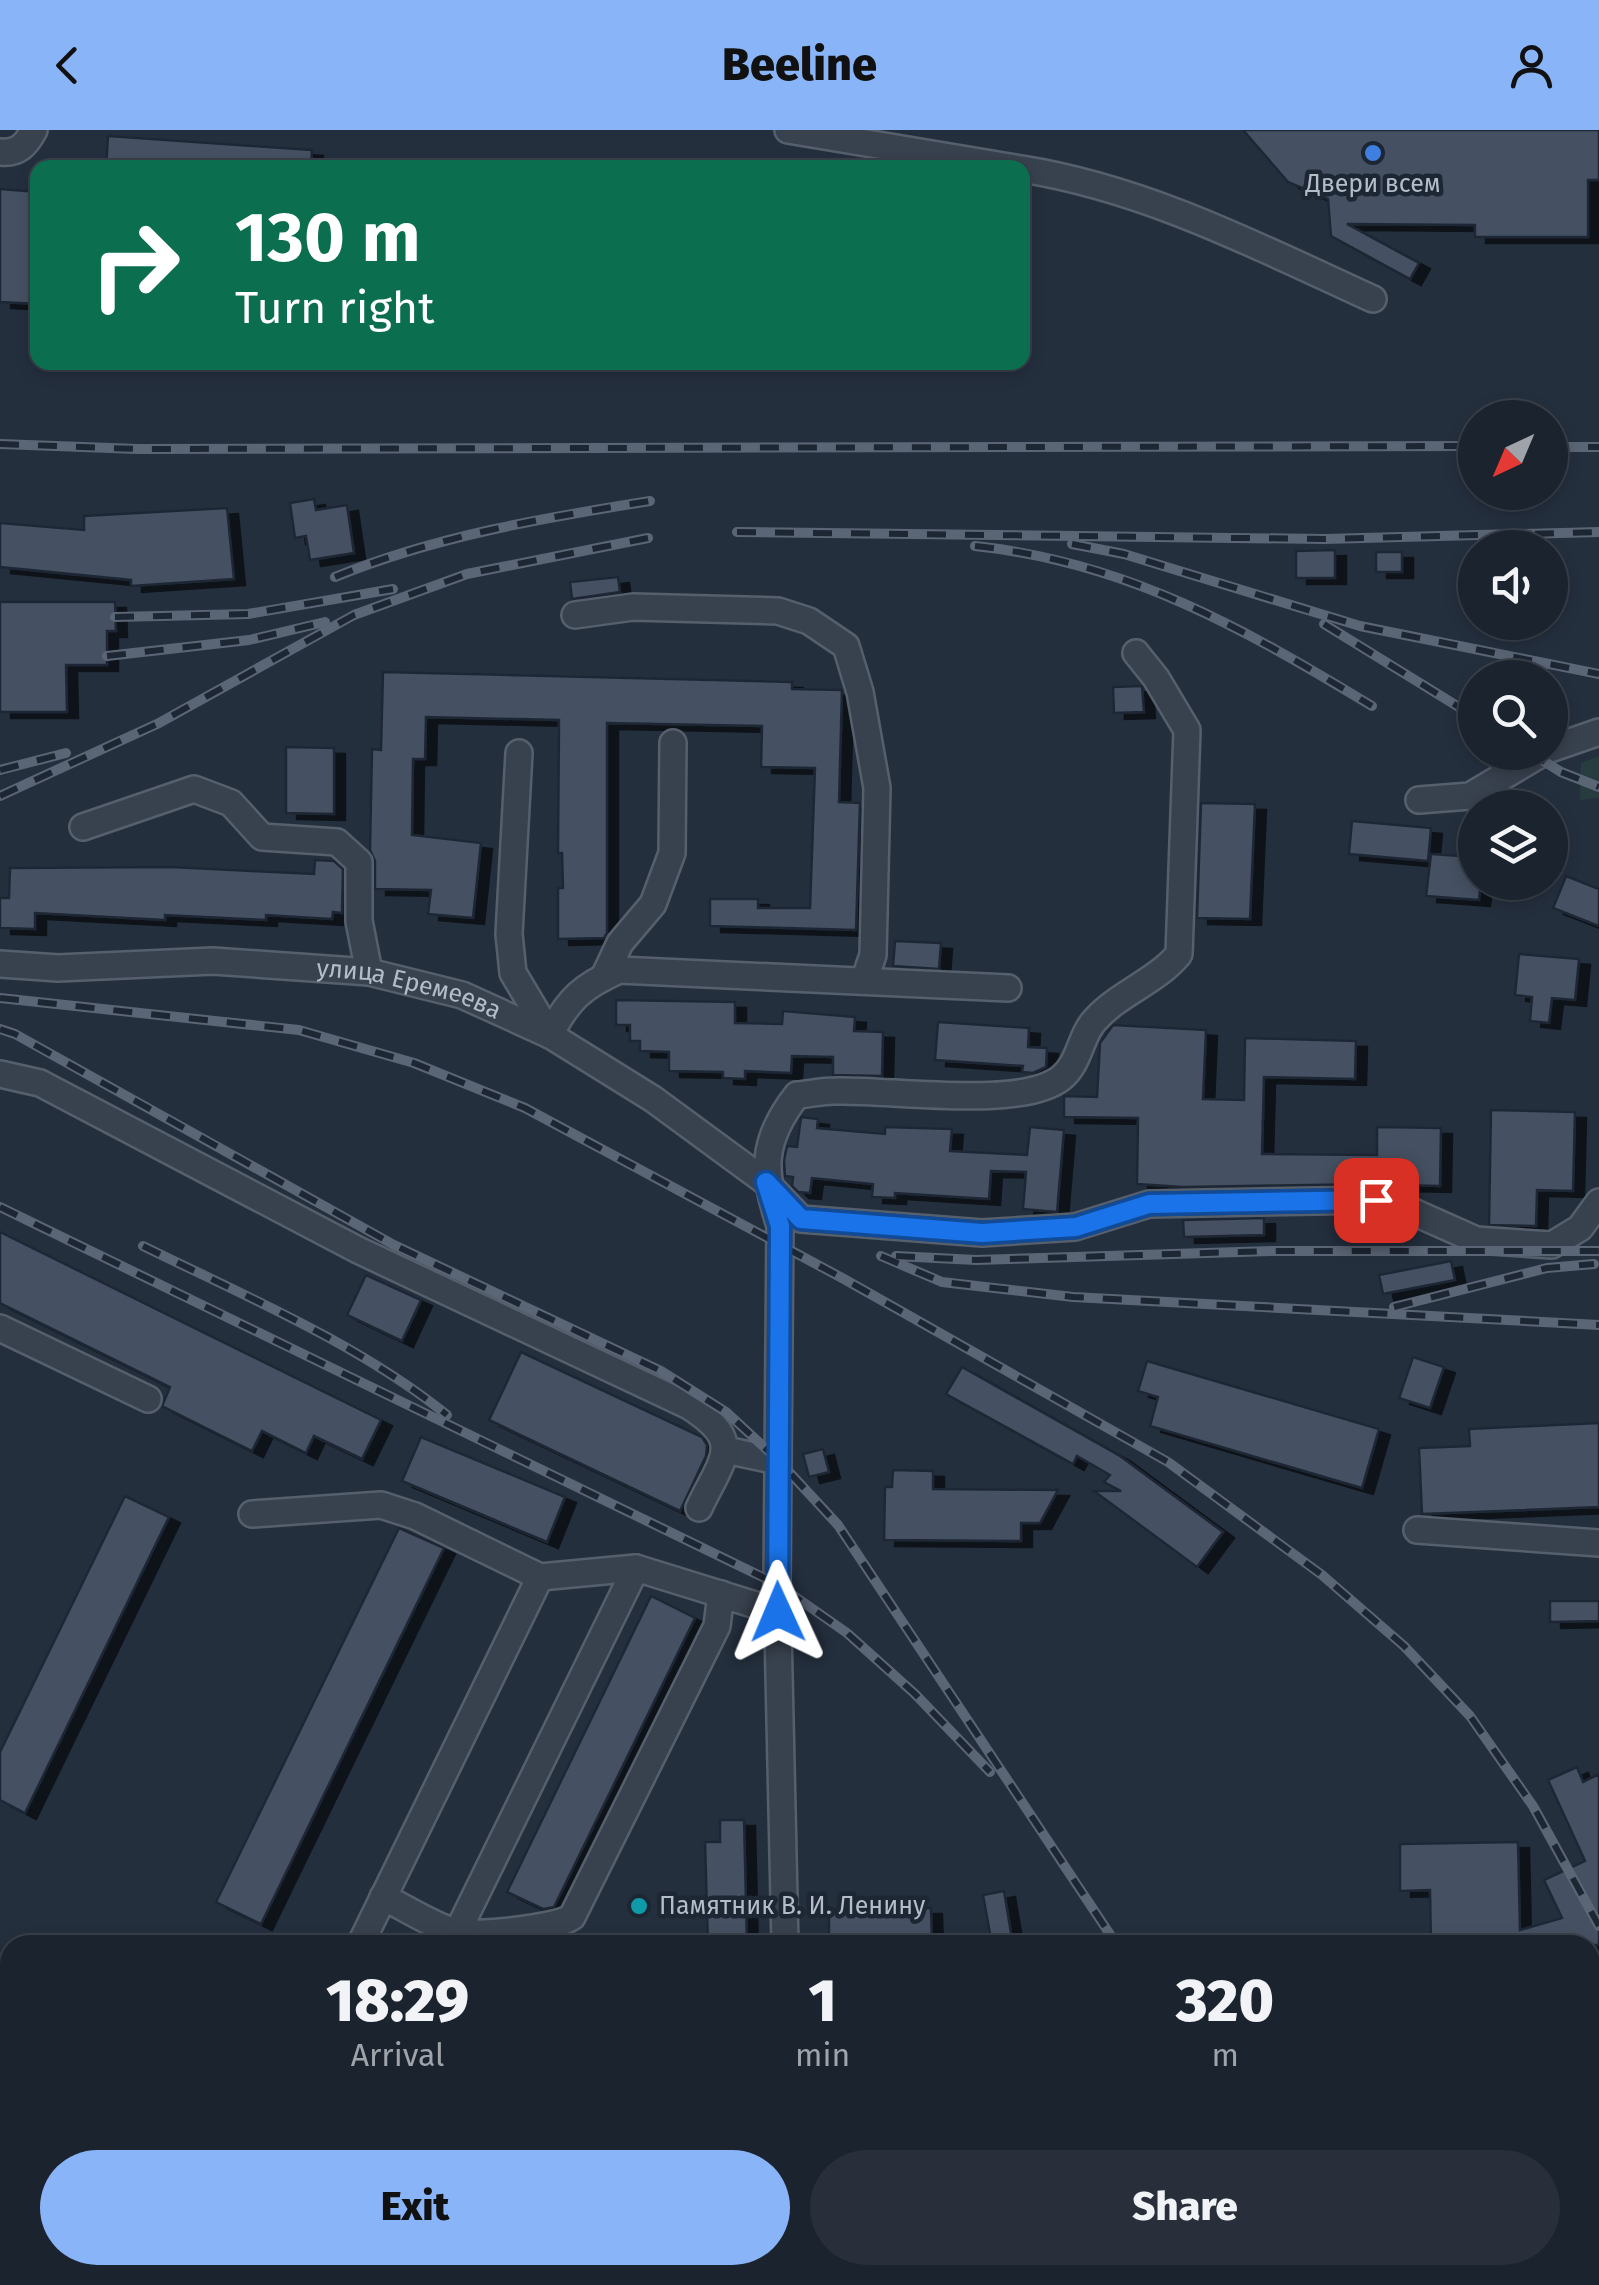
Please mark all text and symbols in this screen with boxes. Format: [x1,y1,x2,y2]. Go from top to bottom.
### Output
icon: back [40,38,95,93]
text: Beeline [722,38,877,92]
icon: person [1504,38,1559,93]
marker: Двери всем [1362,142,1384,164]
place label: Двери всем [1304,169,1441,199]
text: 130 m [235,196,421,280]
icon: right [70,200,200,330]
text: Turn right [235,281,434,335]
north arrow [1458,400,1568,510]
map controls [1458,400,1568,900]
button: sound [1458,530,1568,640]
button: search [1458,660,1568,770]
button: layers [1458,790,1568,900]
street label: улица Еремеева [316,953,506,1026]
pin [1334,1158,1419,1243]
icon: arrive [1349,1173,1404,1228]
position arrow [726,1560,830,1664]
place label: Памятник В. И. Ленину [659,1891,926,1921]
marker: Памятник В. И. Ленину [628,1895,650,1917]
text: 18:29 [326,1965,469,2037]
text: 1 [808,1965,837,2037]
text: 320 [1176,1965,1274,2037]
text: Arrival [351,2036,444,2074]
text: min [795,2036,850,2074]
text: m [1211,2036,1239,2074]
button: Exit [40,2150,790,2265]
button: Share [810,2150,1560,2265]

